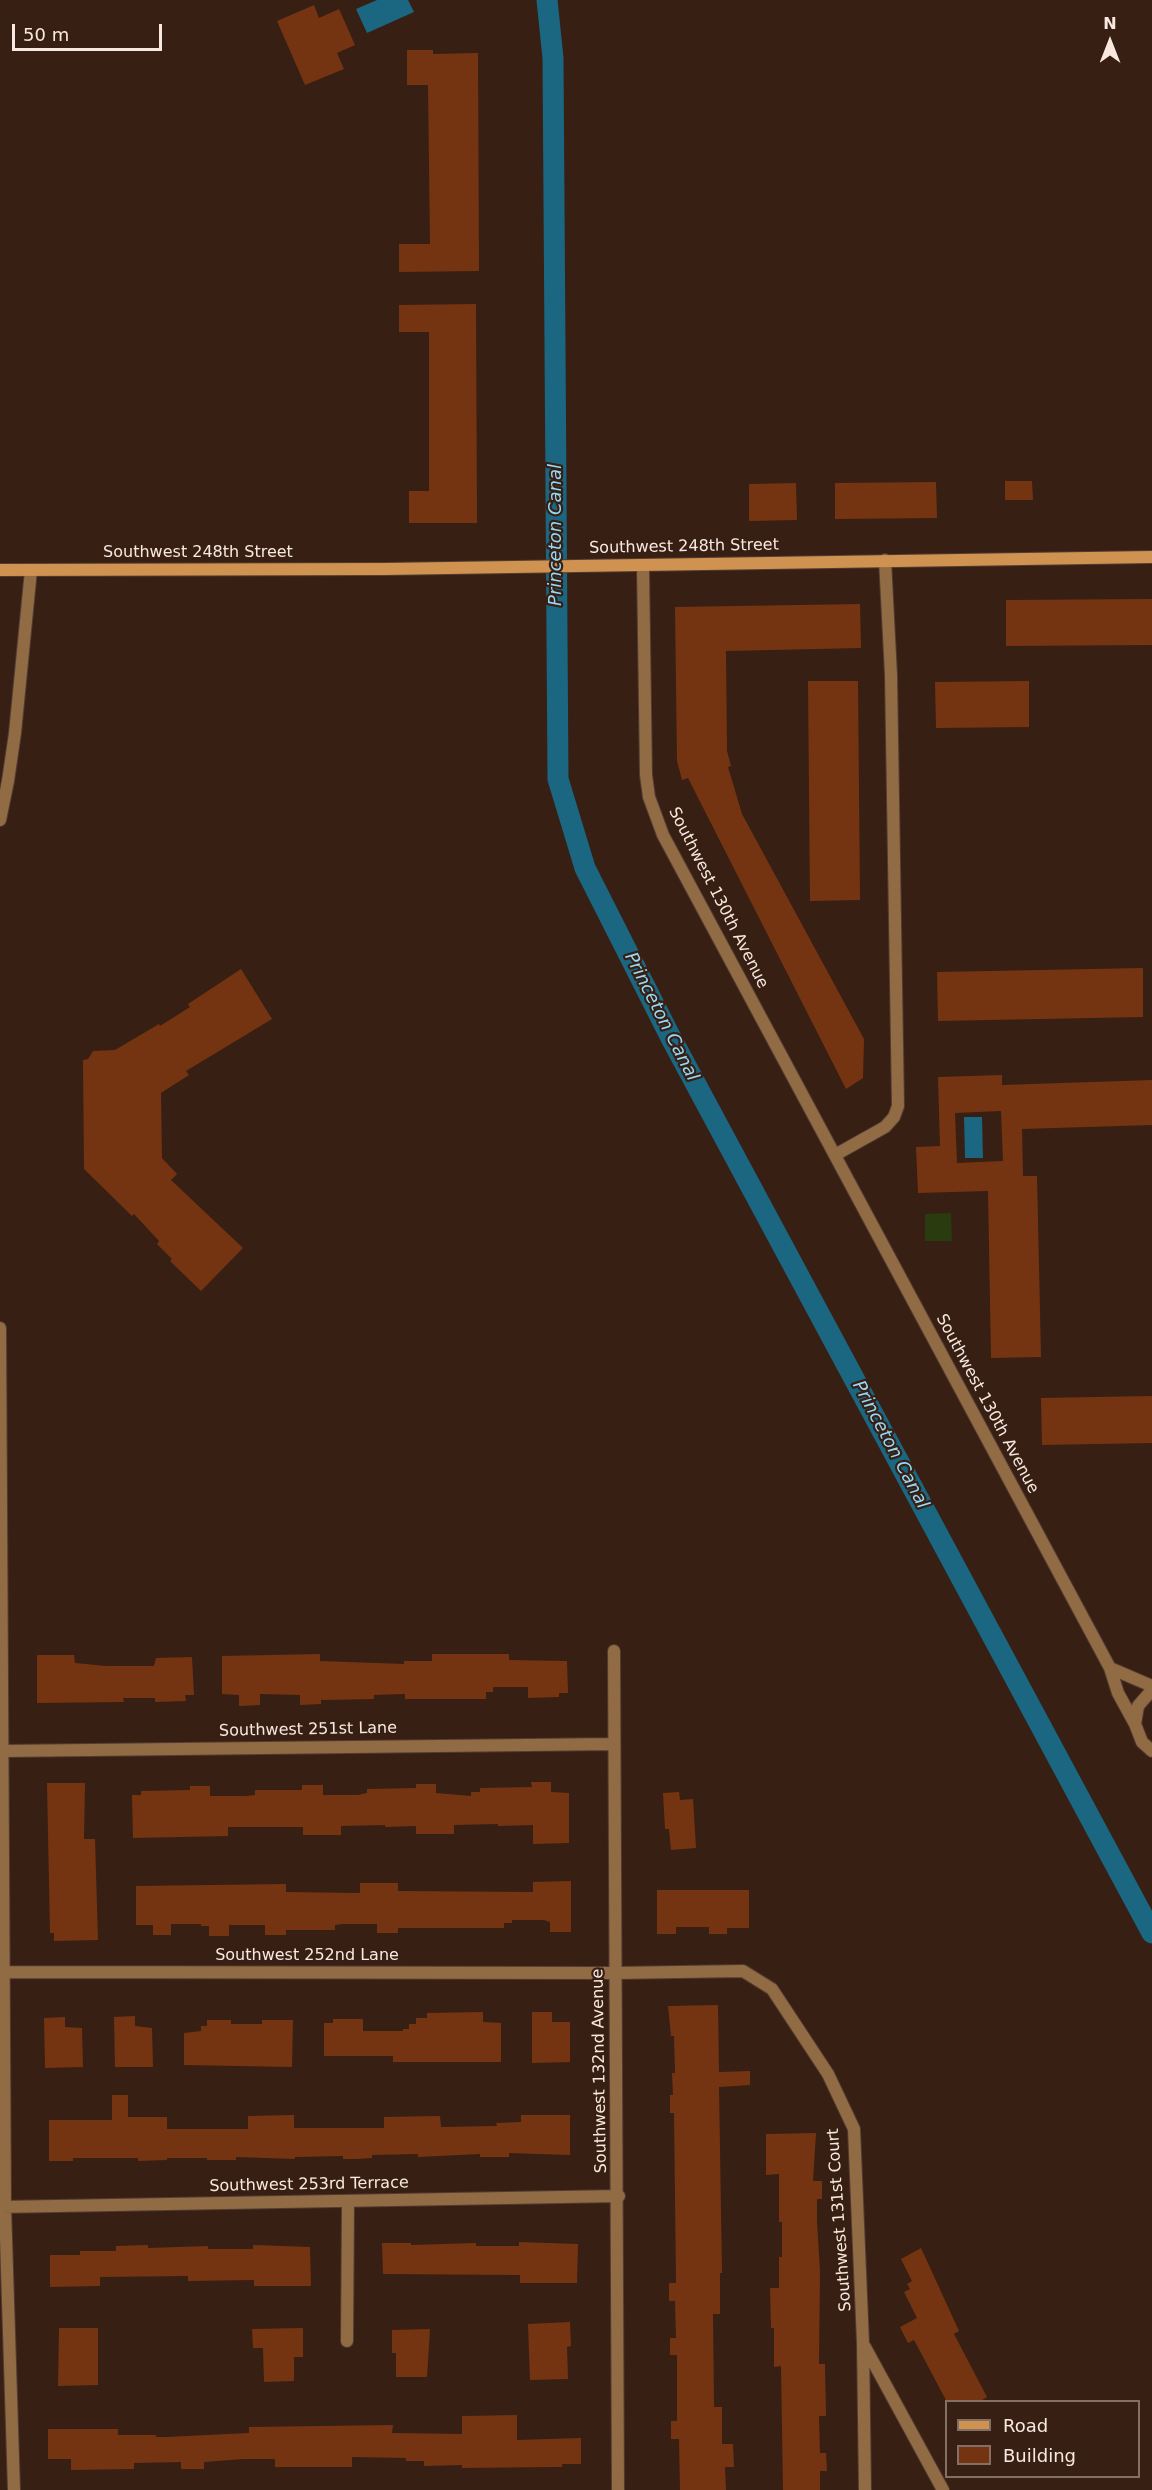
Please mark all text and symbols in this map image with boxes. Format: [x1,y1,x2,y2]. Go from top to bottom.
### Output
scale bar [15,12,165,50]
north arrow [1080,12,1140,72]
text: N [1103,14,1117,33]
text: 50 m [23,24,69,45]
water label: Princeton Canal [545,464,567,606]
street label: Southwest 248th Street [589,536,779,558]
street label: Southwest 248th Street [103,543,293,563]
street label: Southwest 130th Avenue [664,804,772,992]
water label: Princeton Canal [619,949,703,1085]
street label: Southwest 130th Avenue [931,1311,1043,1497]
water label: Princeton Canal [847,1377,933,1513]
street label: Southwest 251st Lane [219,1719,397,1741]
street label: Southwest 252nd Lane [215,1946,399,1966]
street label: Southwest 132nd Avenue [589,1969,611,2173]
street label: Southwest 131st Court [824,2128,856,2312]
street label: Southwest 253rd Terrace [209,2174,409,2196]
legend [945,2400,1140,2478]
text: Road [1003,2415,1048,2436]
text: Building [1003,2445,1076,2466]

